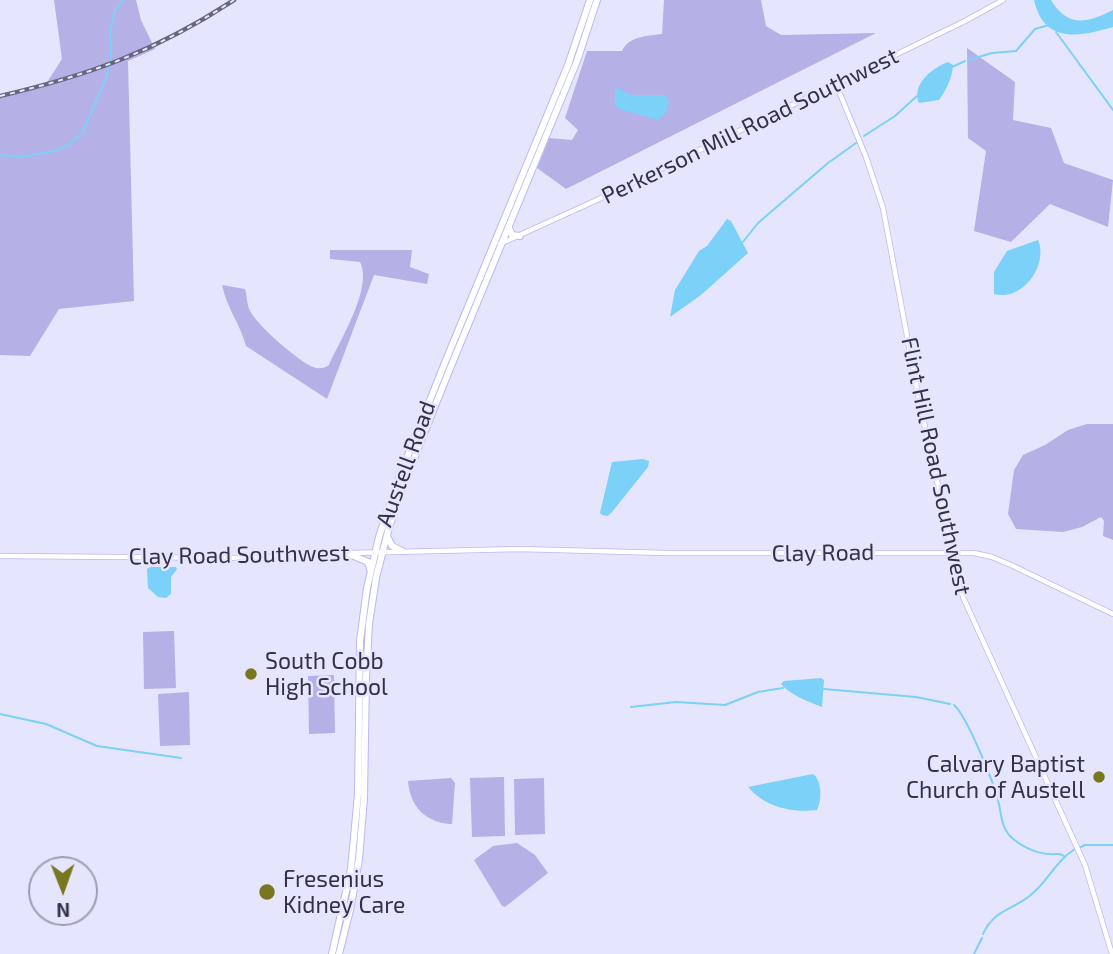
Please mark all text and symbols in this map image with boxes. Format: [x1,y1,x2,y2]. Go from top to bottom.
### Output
street label: Perkerson Mill Road Southwest [597,42,903,210]
street label: Flint Hill Road Southwest [895,334,977,598]
street label: Austell Road [370,397,442,531]
street label: Clay Road [771,538,875,568]
street label: Clay Road Southwest [128,539,350,571]
place label: South Cobb High School [265,647,388,701]
marker: South Cobb High School [243,666,259,682]
place label: Calvary Baptist Church of Austell [906,750,1085,804]
marker: Calvary Baptist Church of Austell [1091,769,1107,785]
north arrow [28,856,98,926]
place label: Fresenius Kidney Care [283,865,405,919]
marker: Fresenius Kidney Care [257,882,277,902]
text: N [56,899,70,922]

